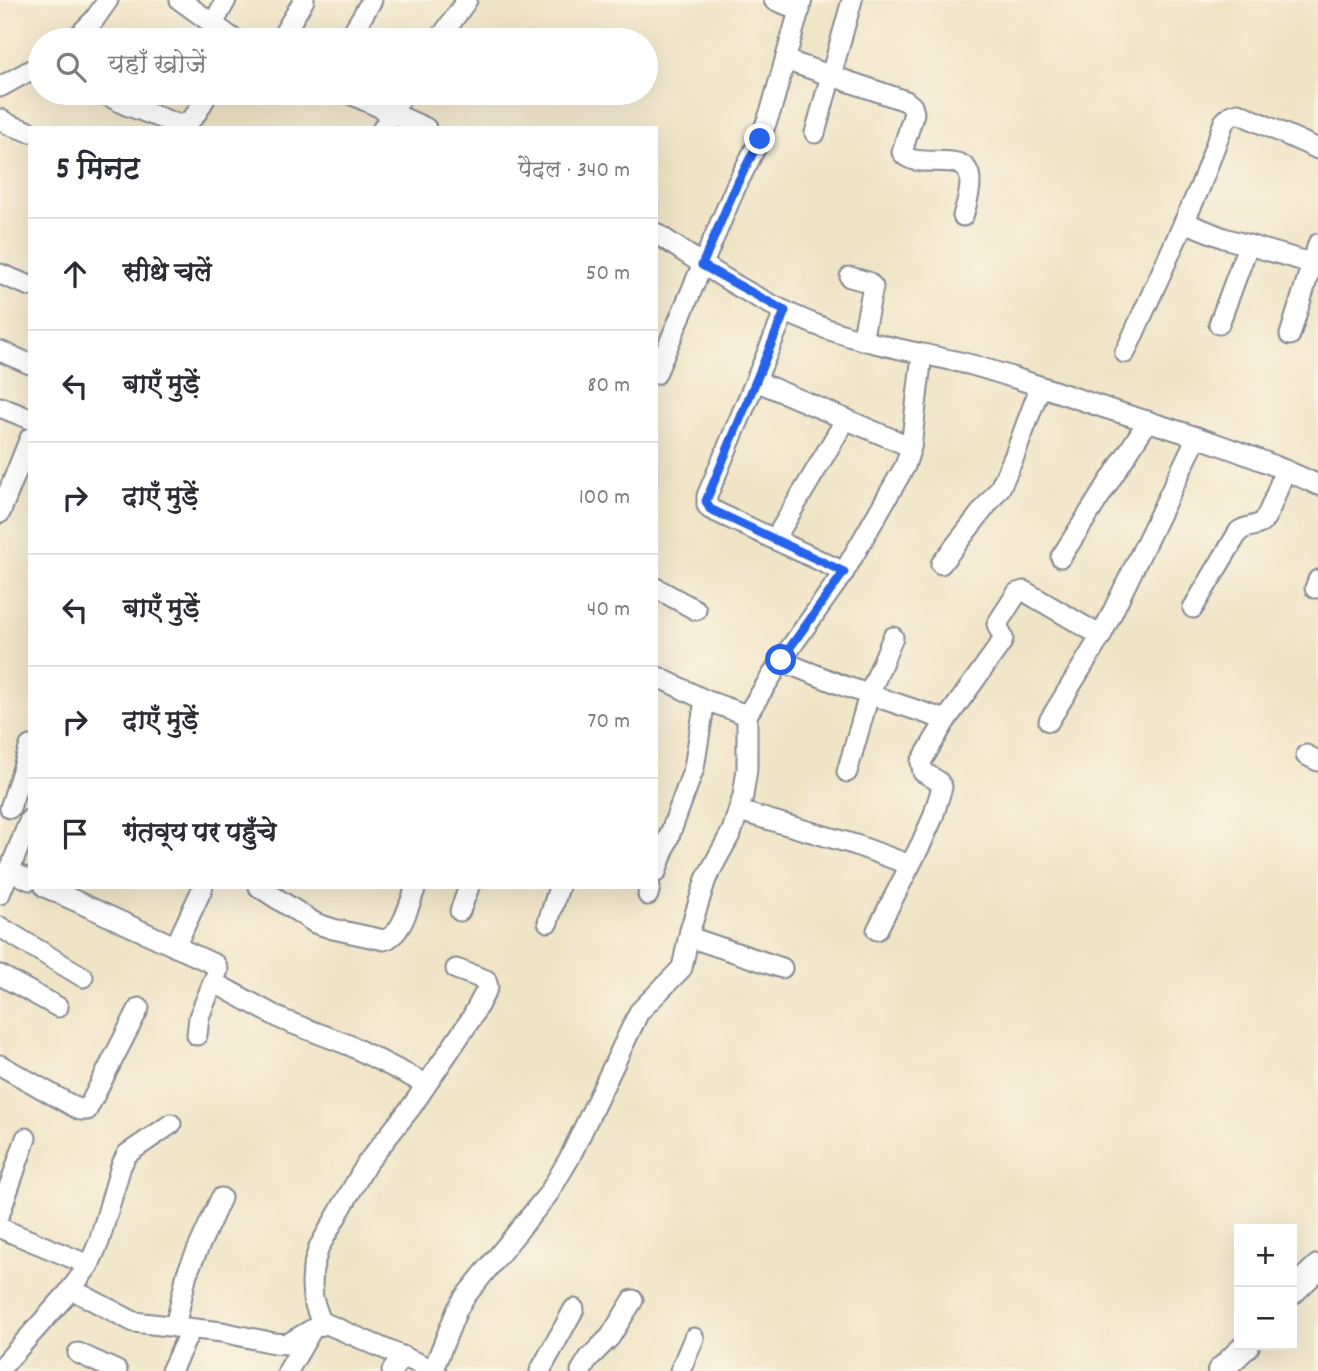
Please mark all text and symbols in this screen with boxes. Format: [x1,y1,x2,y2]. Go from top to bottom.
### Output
search box [28,28,658,105]
icon: search [52,48,90,86]
text: यहाँ खोजें [108,48,206,85]
route end [744,123,775,154]
text: 5 मिनट [56,150,140,193]
text: पैदल · 340 m [518,155,630,188]
icon: ahead [56,255,94,293]
text: सीधे चलें [123,256,212,293]
text: 50 m [586,258,630,291]
icon: left [56,367,94,405]
text: बाएँ मुड़ें [123,368,200,405]
text: 80 m [587,370,630,403]
icon: right [56,479,94,517]
text: दाएँ मुड़ें [123,480,198,517]
text: 100 m [579,482,630,515]
icon: left [56,591,94,629]
text: बाएँ मुड़ें [123,592,200,629]
text: 40 m [587,594,630,627]
route start [765,644,796,675]
icon: right [56,703,94,741]
text: दाएँ मुड़ें [123,704,198,741]
text: 70 m [588,706,630,739]
icon: arrive [56,815,94,853]
text: गंतव्य पर पहुँचे [123,816,277,853]
map controls [1234,1224,1297,1350]
button: + [1234,1224,1297,1287]
button: − [1234,1287,1297,1350]

